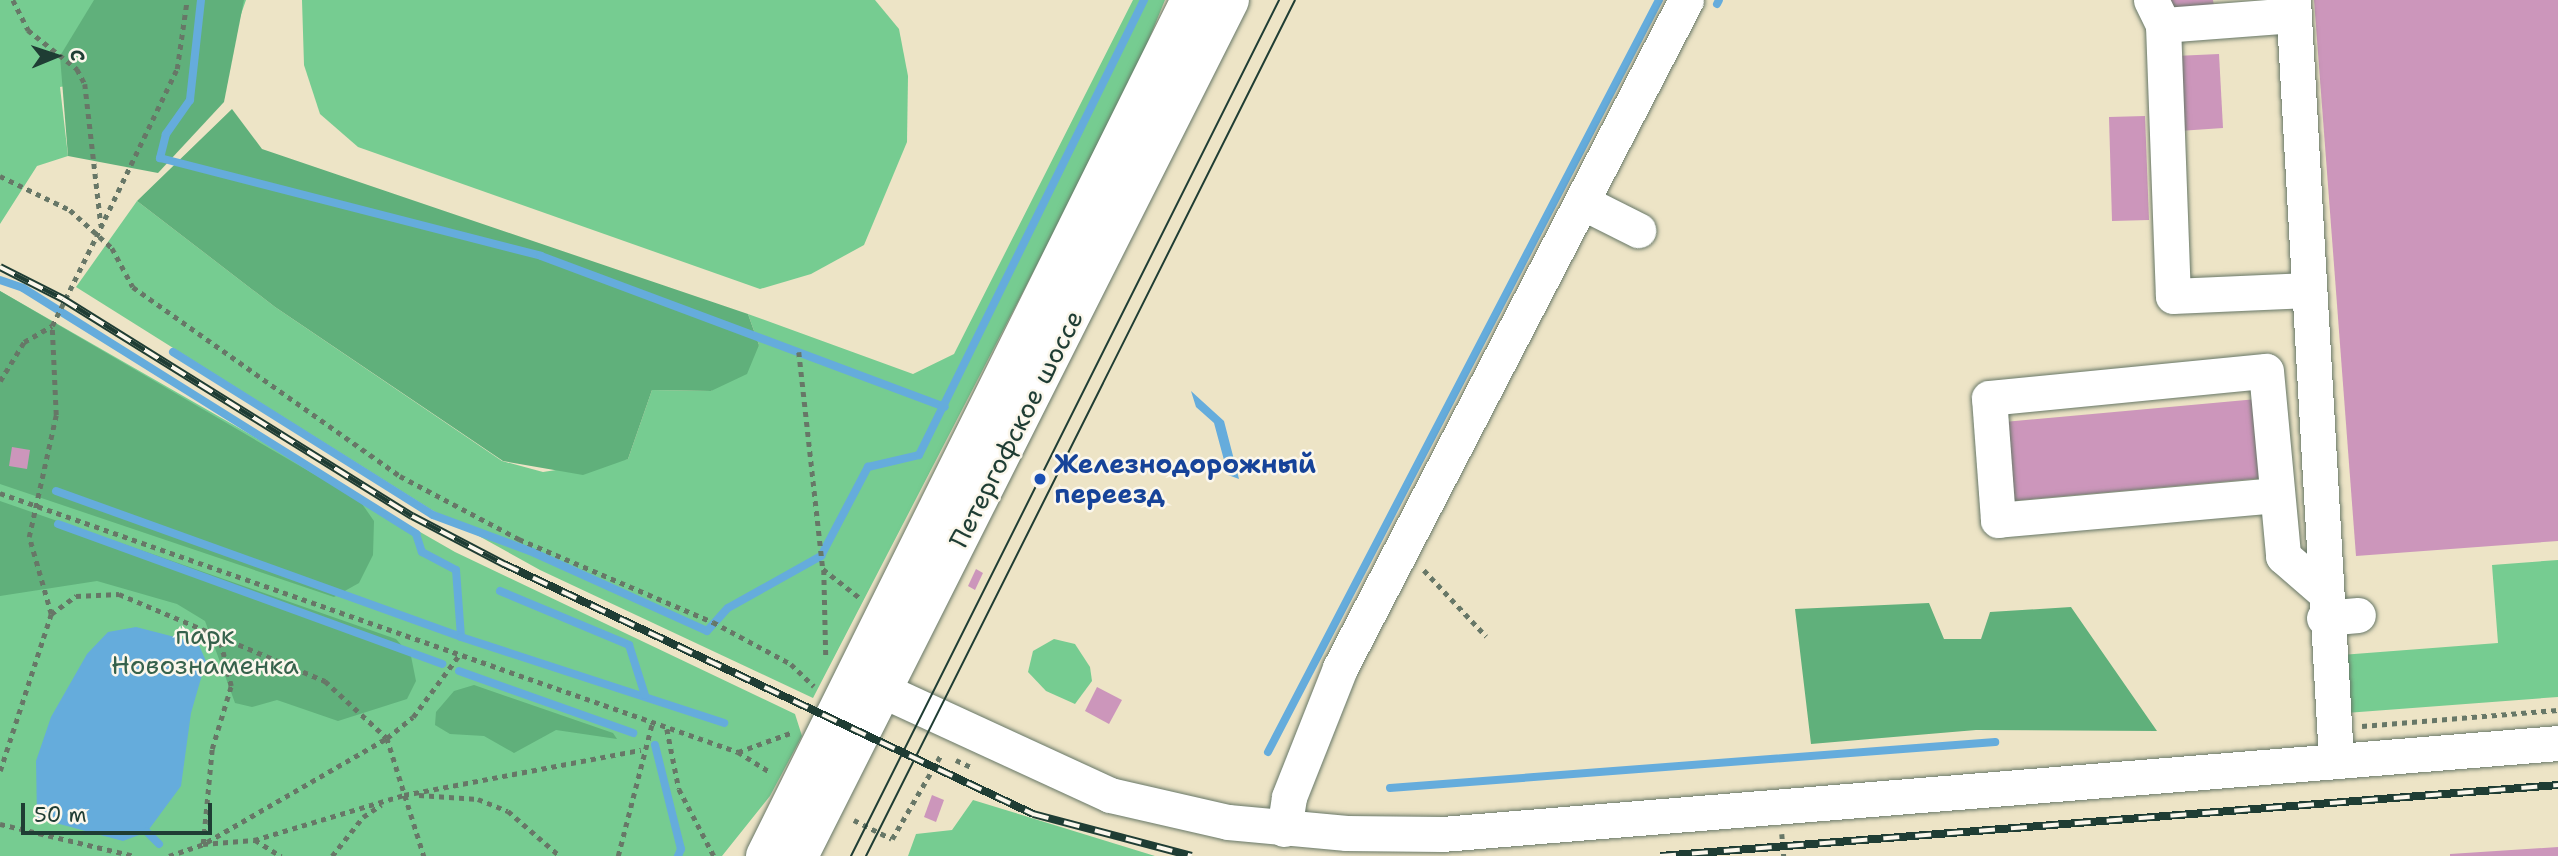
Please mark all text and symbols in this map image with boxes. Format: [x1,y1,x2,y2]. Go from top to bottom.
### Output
north arrow [21,21,91,91]
text: С [65,49,90,62]
street label: Петергофское шоссе [942,305,1090,553]
place label: Железнодорожный переезд [1054,448,1316,510]
marker: Железнодорожный переезд [1032,471,1048,487]
park label: парк Новознаменка [111,619,299,680]
scale bar [24,790,215,834]
text: 50 m [34,801,87,829]

